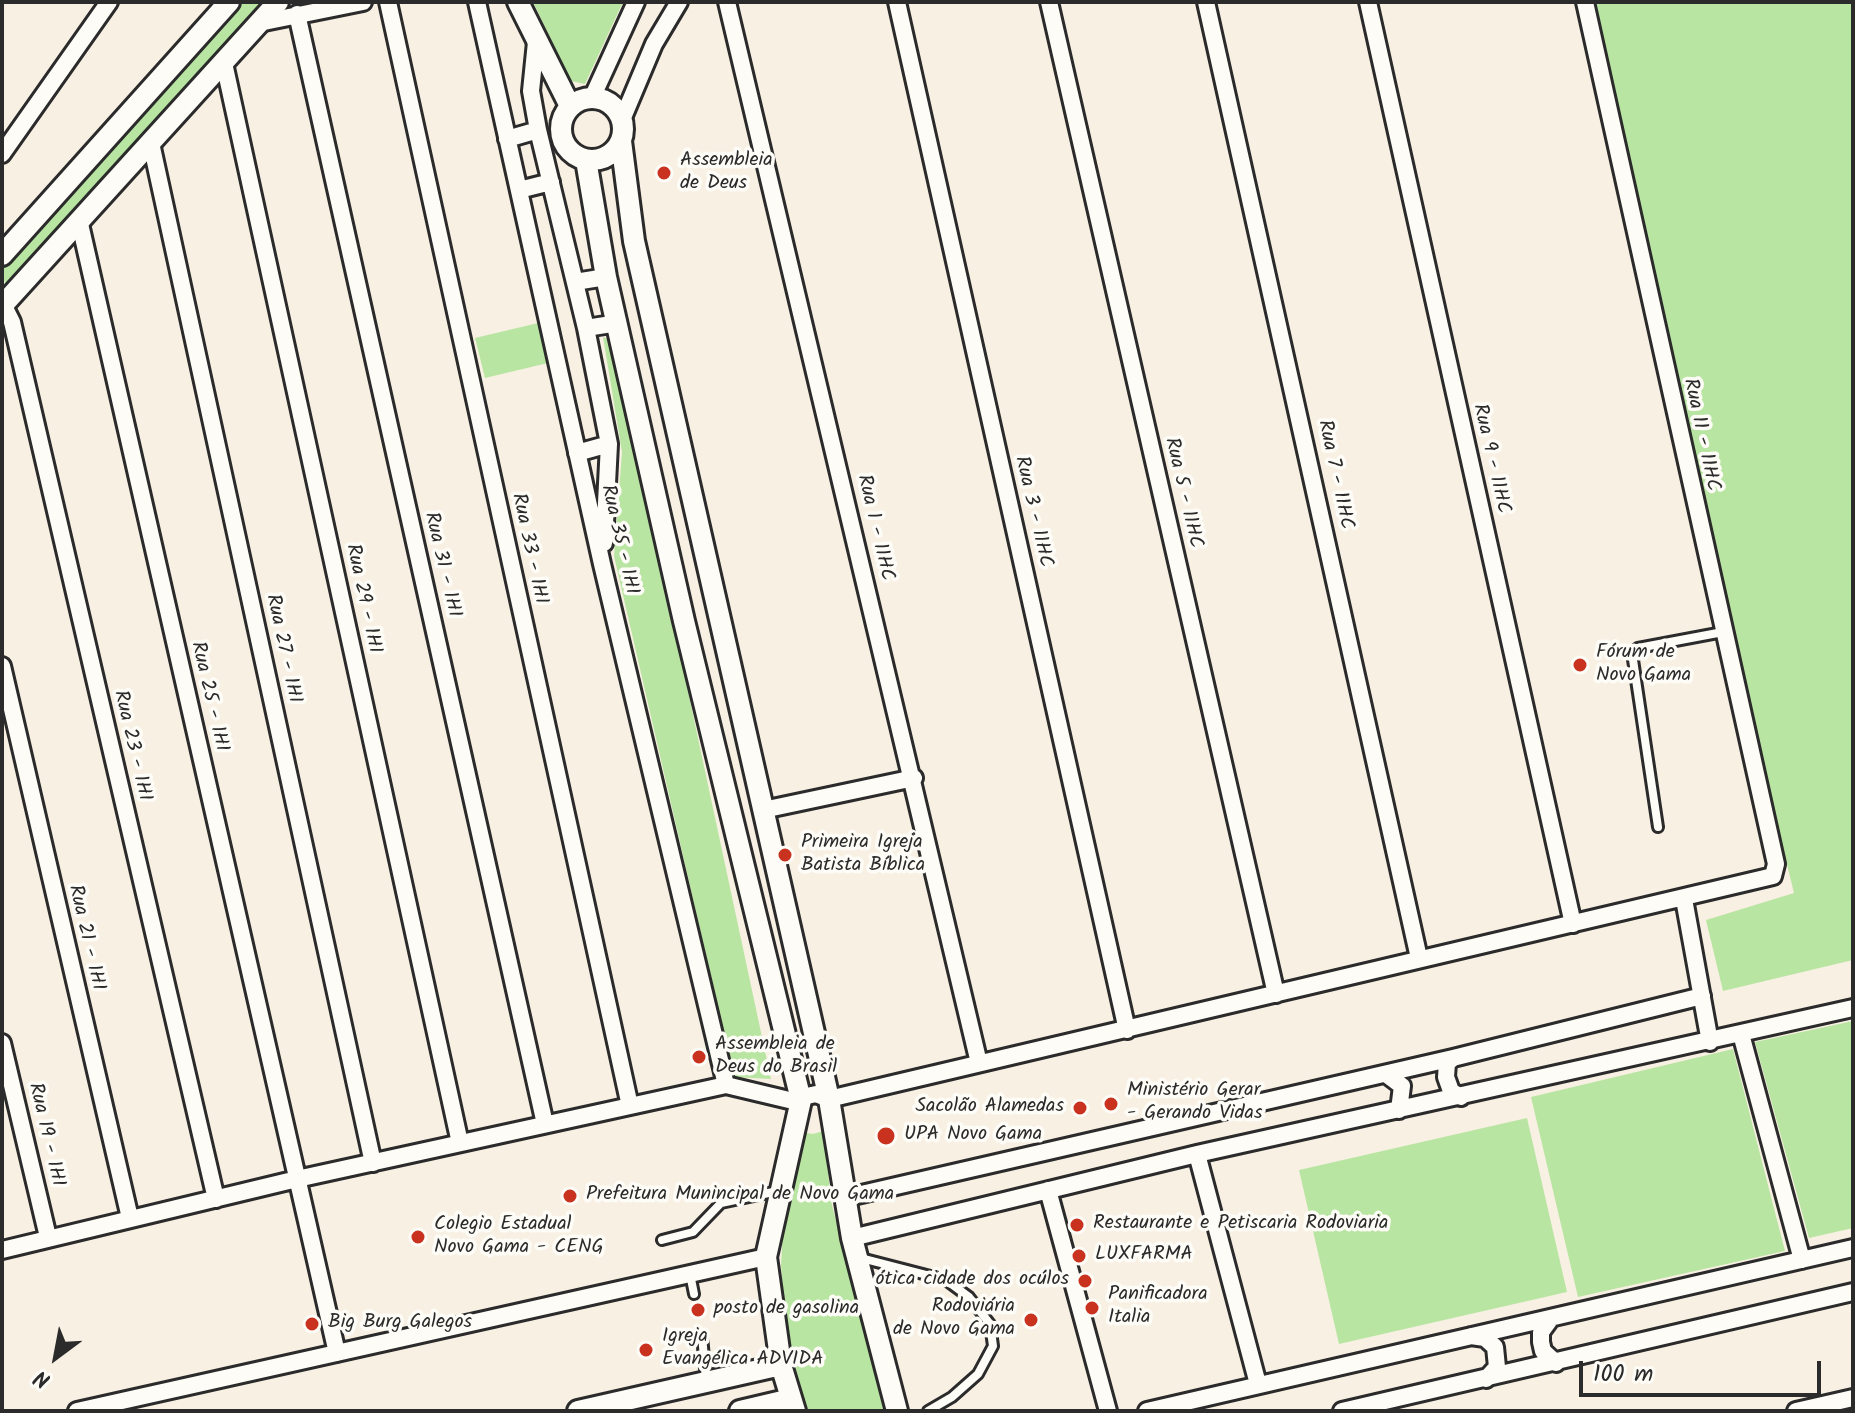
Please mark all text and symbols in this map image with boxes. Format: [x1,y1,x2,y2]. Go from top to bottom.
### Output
place label: Assembleia de Deus [680,150,773,197]
marker: Assembleia de Deus [655,164,673,182]
street label: Rua 11 - 11HC [1676,377,1724,493]
street label: Rua 9 - 11HC [1466,402,1514,516]
street label: Rua 7 - 11HC [1311,418,1357,532]
street label: Rua 5 - 11HC [1158,435,1206,551]
street label: Rua 3 - 11HC [1008,454,1056,570]
street label: Rua 1 - 11HC [850,473,898,583]
street label: Rua 35 - 1HI [594,483,642,597]
street label: Rua 33 - 1HI [505,491,551,607]
street label: Rua 31 - 1HI [417,510,465,620]
street label: Rua 29 - 1HI [339,542,385,656]
street label: Rua 27 - 1HI [259,592,305,706]
street label: Rua 25 - 1HI [184,640,232,754]
place label: Fórum de Novo Gama [1596,642,1691,689]
marker: Fórum de Novo Gama [1571,656,1589,674]
street label: Rua 23 - 1HI [107,688,155,804]
place label: Primeira Igreja Batista Bíblica [801,832,925,879]
marker: Primeira Igreja Batista Bíblica [776,846,794,864]
street label: Rua 21 - 1HI [61,883,109,993]
place label: Assembleia de Deus do Brasil [715,1034,837,1081]
marker: Assembleia de Deus do Brasil [690,1048,708,1066]
place label: Ministério Gerar - Gerando Vidas [1127,1080,1262,1127]
street label: Rua 19 - 1HI [21,1081,69,1189]
marker: Ministério Gerar - Gerando Vidas [1102,1095,1120,1113]
place label: Sacolão Alamedas [915,1096,1064,1120]
marker: Sacolão Alamedas [1071,1099,1089,1117]
place label: UPA Novo Gama [904,1124,1042,1148]
marker: UPA Novo Gama [875,1125,897,1147]
place label: Prefeitura Munincipal de Novo Gama [586,1184,894,1208]
marker: Prefeitura Munincipal de Novo Gama [561,1187,579,1205]
place label: Restaurante e Petiscaria Rodoviaria [1093,1213,1388,1237]
place label: Colegio Estadual Novo Gama - CENG [434,1214,604,1261]
marker: Restaurante e Petiscaria Rodoviaria [1068,1216,1086,1234]
marker: Colegio Estadual Novo Gama - CENG [409,1228,427,1246]
place label: LUXFARMA [1095,1244,1193,1268]
marker: LUXFARMA [1070,1247,1088,1265]
place label: ótica cidade dos ocúlos [876,1269,1069,1293]
marker: ótica cidade dos ocúlos [1076,1272,1094,1290]
place label: Panificadora Italia [1108,1284,1208,1331]
place label: Rodoviária de Novo Gama [893,1296,1015,1343]
place label: posto de gasolina [714,1298,859,1322]
marker: Panificadora Italia [1083,1299,1101,1317]
marker: posto de gasolina [689,1301,707,1319]
marker: Rodoviária de Novo Gama [1022,1311,1040,1329]
place label: Big Burg Galegos [328,1312,472,1336]
marker: Big Burg Galegos [303,1315,321,1333]
north arrow [16,1317,96,1397]
place label: Igreja Evangélica ADVIDA [662,1326,823,1373]
marker: Igreja Evangélica ADVIDA [637,1341,655,1359]
scale bar [1583,1345,1825,1395]
text: 100 m [1593,1355,1653,1394]
text: N [28,1359,58,1396]

